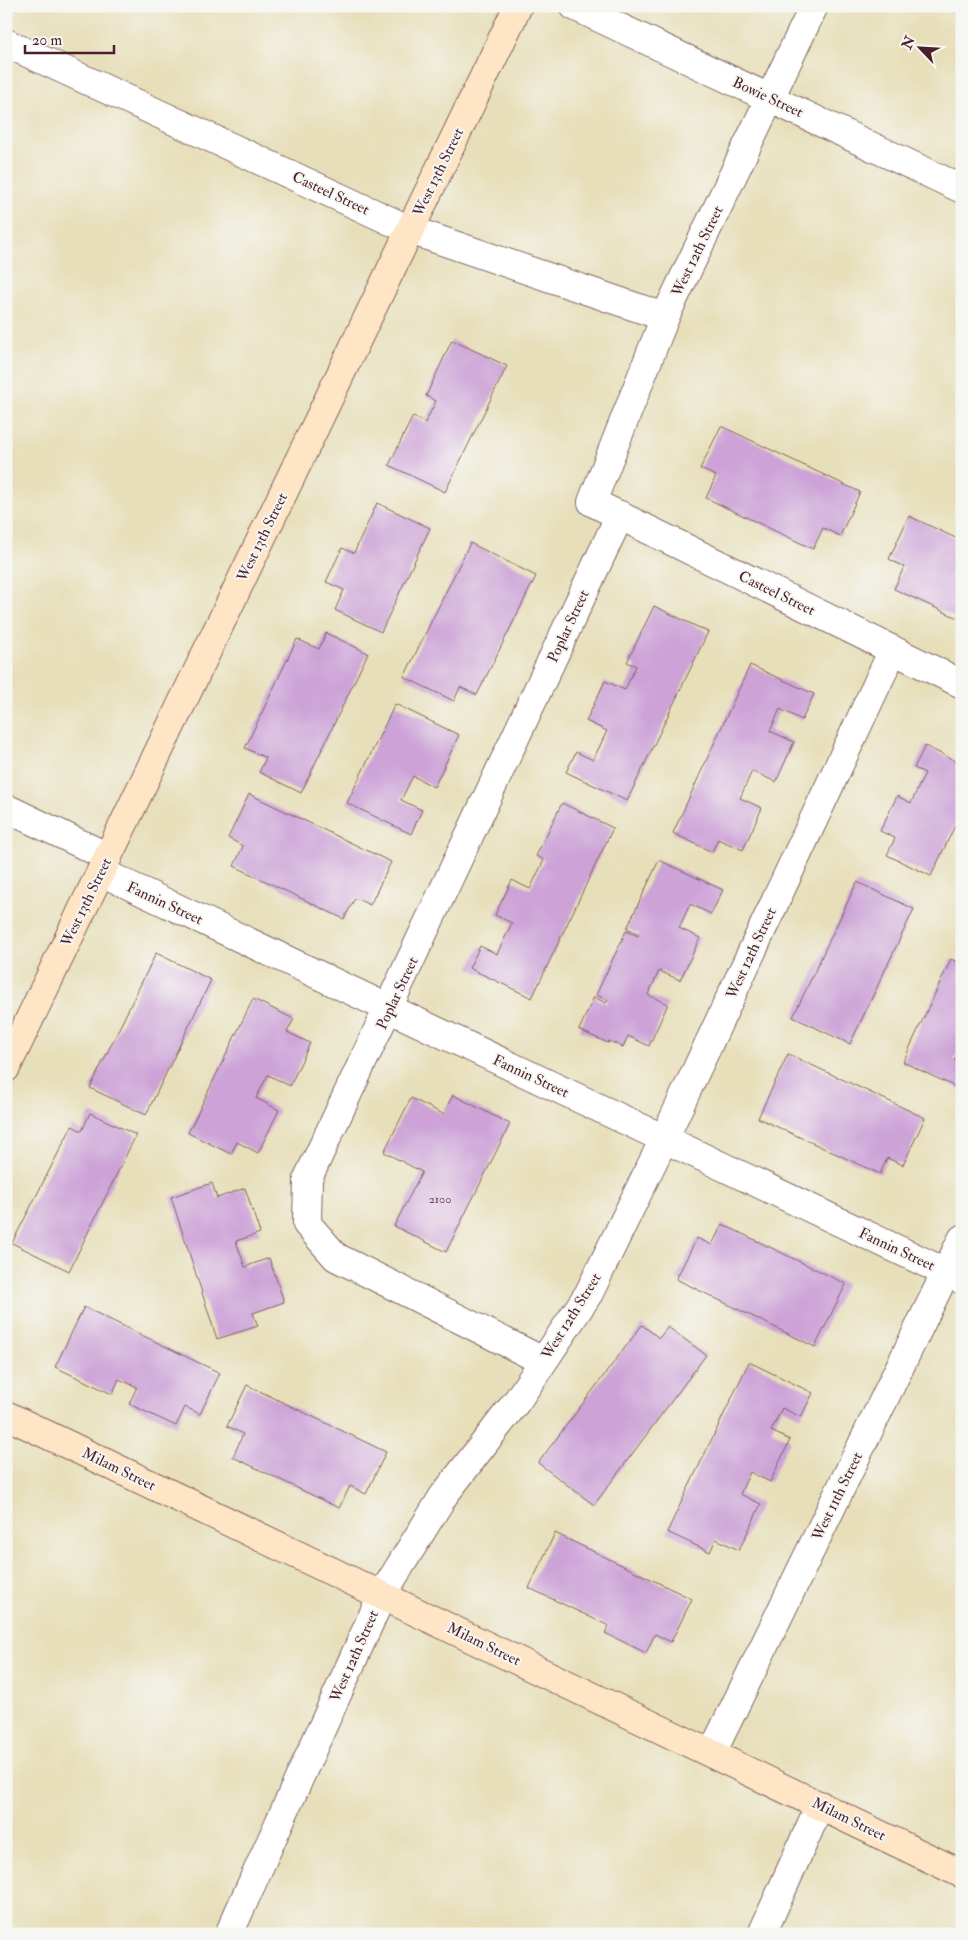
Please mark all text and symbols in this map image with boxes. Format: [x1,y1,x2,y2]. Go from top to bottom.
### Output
scale bar [25,22,114,54]
north arrow [896,22,946,72]
text: 20 m [32,31,62,50]
text: N [898,33,919,53]
street label: Bowie Street [729,73,806,122]
street label: West 13th Street [408,125,468,221]
street label: Casteel Street [289,167,372,220]
street label: West 12th Street [667,203,728,300]
street label: West 13th Street [232,490,292,586]
street label: Casteel Street [735,567,818,620]
street label: Poplar Street [543,587,594,666]
street label: West 13th Street [56,855,116,951]
street label: Fannin Street [124,878,206,929]
street label: West 12th Street [722,905,781,1003]
street label: Poplar Street [372,954,423,1033]
street label: Fannin Street [490,1051,572,1102]
house number: 2100 [429,1192,451,1207]
street label: Fannin Street [856,1224,938,1275]
street label: West 12th Street [537,1269,606,1364]
street label: Milam Street [79,1443,159,1495]
street label: West 11th Street [807,1449,867,1544]
street label: West 12th Street [325,1607,383,1706]
street label: Milam Street [444,1618,524,1670]
street label: Milam Street [809,1793,889,1845]

